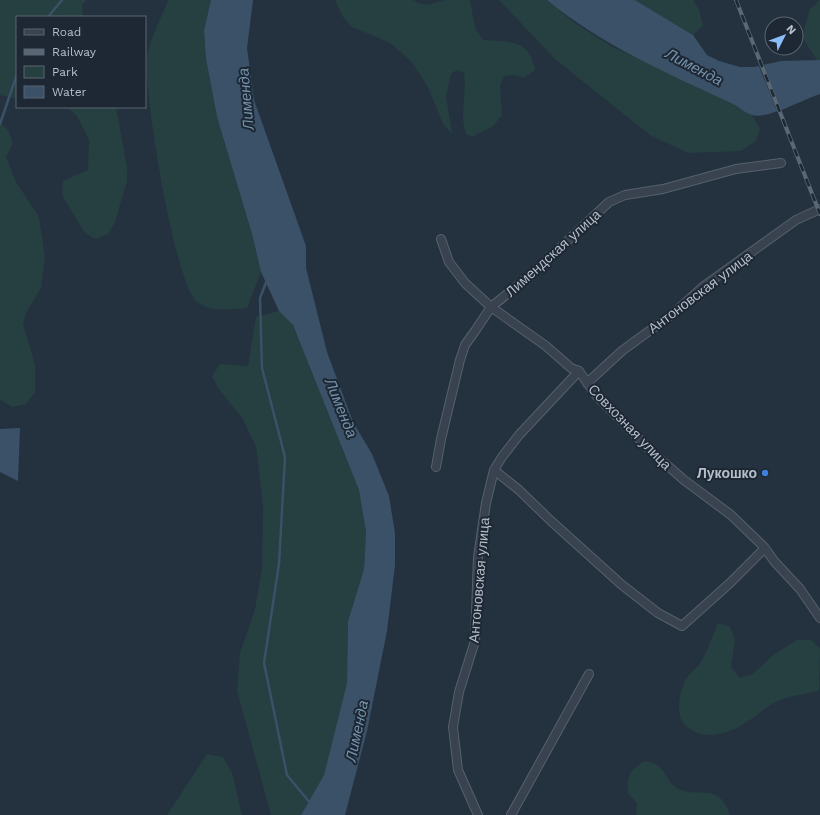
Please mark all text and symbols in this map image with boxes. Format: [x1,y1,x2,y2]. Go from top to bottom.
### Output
legend [16,16,146,108]
north arrow [764,16,804,56]
text: N [784,22,799,37]
text: Road [52,25,81,39]
water label: Лименда [661,44,726,90]
text: Railway [52,45,97,59]
text: Park [52,65,78,79]
water label: Лименда [234,67,258,132]
text: Water [52,85,87,99]
street label: Лимендская улица [502,206,604,300]
street label: Антоновская улица [645,248,755,336]
water label: Лименда [321,375,361,440]
street label: Совхозная улица [585,381,675,473]
place label: Лукошко [697,465,757,481]
marker: Лукошко [760,468,770,478]
street label: Антоновская улица [466,516,492,643]
water label: Лименда [342,699,372,764]

